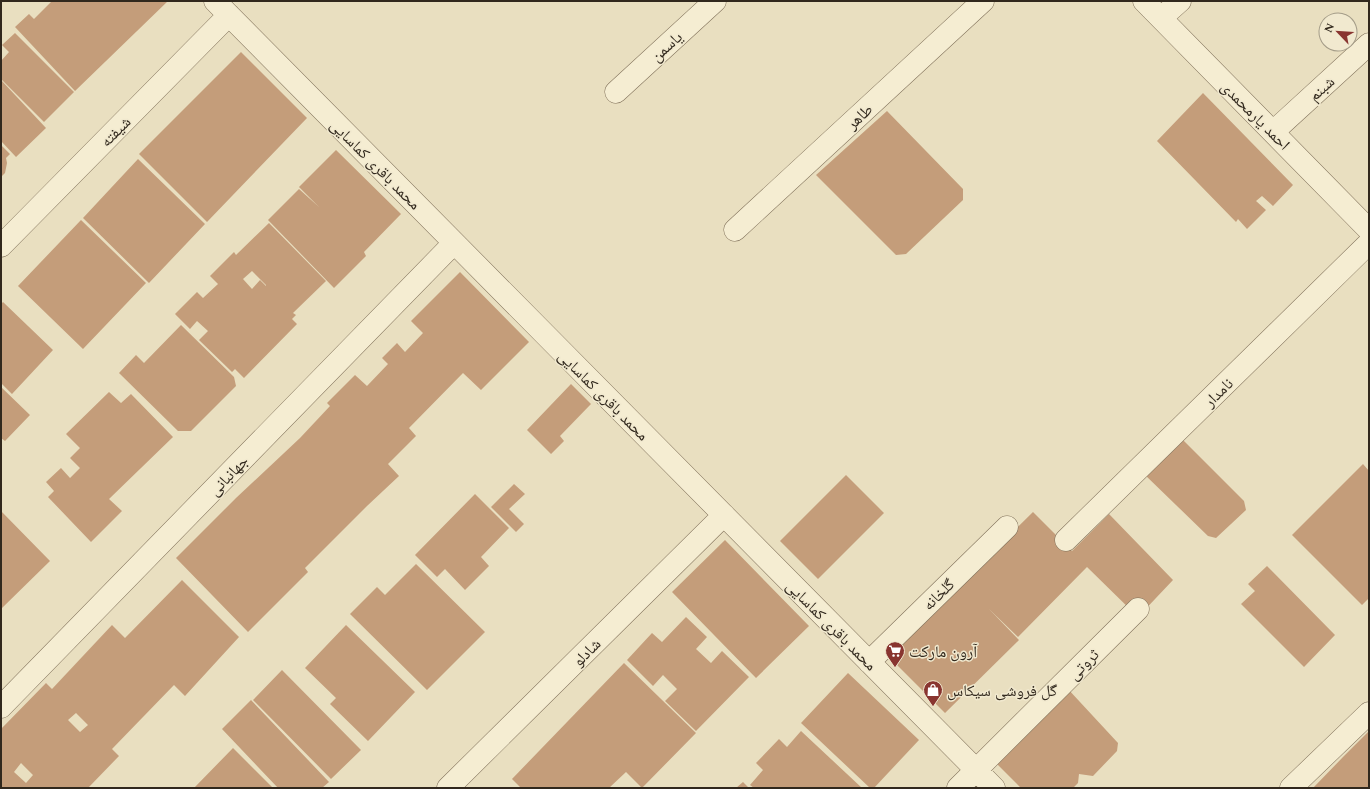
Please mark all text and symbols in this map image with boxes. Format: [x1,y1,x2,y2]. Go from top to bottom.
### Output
north arrow [1318,12,1358,52]
text: N [1320,20,1339,36]
street label: یاسمن [645,26,688,68]
street label: شبنم [1303,70,1340,107]
street label: احمد یارمحمدی [1215,75,1296,156]
street label: طاهر [840,98,879,136]
street label: شیفته [95,111,137,153]
street label: محمد باقری کماسایی [324,114,426,216]
street label: محمد باقری کماسایی [552,345,654,447]
street label: نامدار [1198,373,1239,414]
street label: جهانبانی [203,450,254,502]
street label: گلخانه [917,573,961,616]
street label: محمد باقری کماسایی [780,575,882,677]
street label: شادلو [567,633,607,673]
supermarket icon: آرون مارکت [884,640,906,668]
place label: آرون مارکت [909,640,978,664]
street label: ثروتی [1063,643,1105,686]
shop icon: گل فروشی سیکاس [922,679,944,707]
place label: گل فروشی سیکاس [947,679,1058,703]

